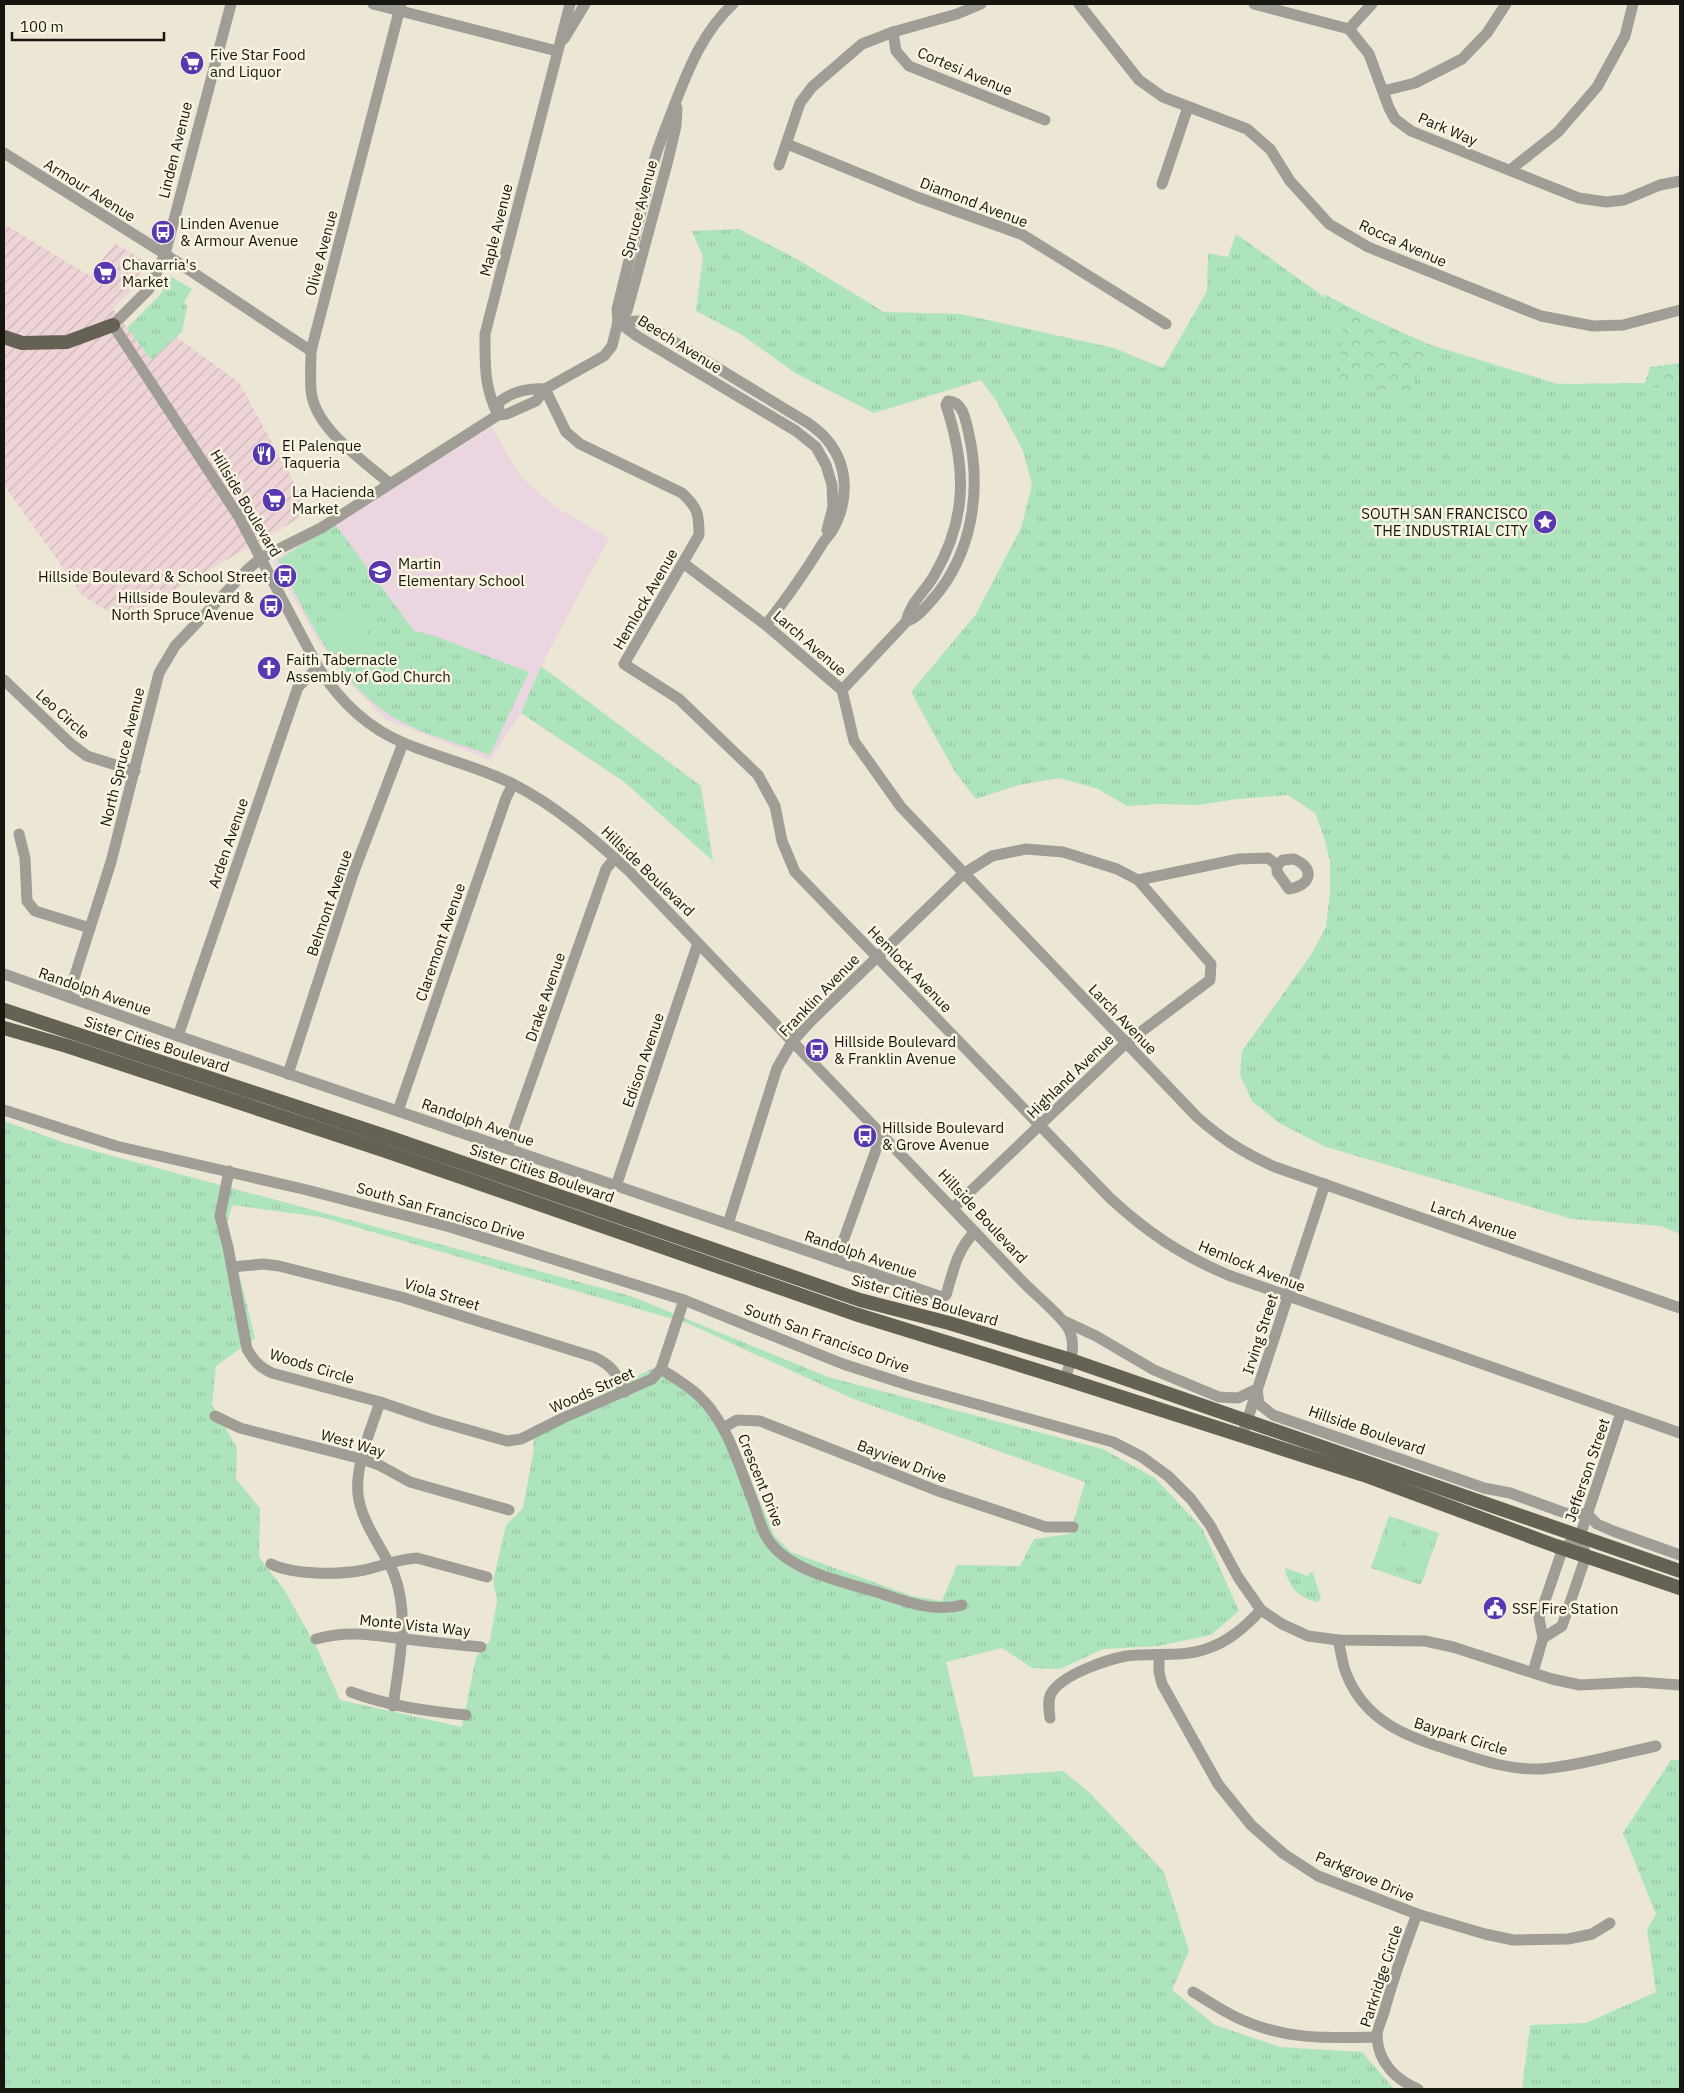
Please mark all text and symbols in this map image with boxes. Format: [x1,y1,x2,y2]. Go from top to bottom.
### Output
scale bar [12,10,165,42]
text: 100 m [20,17,64,36]
street label: Cortesi Avenue [915,42,1015,100]
place label: Five Star Food and Liquor [210,45,306,81]
supermarket icon: Five Star Food and Liquor [179,50,205,76]
street label: Linden Avenue [154,100,196,200]
street label: Park Way [1416,108,1481,150]
street label: Armour Avenue [41,154,139,226]
street label: Spruce Avenue [617,158,661,260]
street label: Diamond Avenue [917,173,1031,231]
street label: Maple Avenue [475,182,517,278]
street label: Olive Avenue [300,208,342,298]
place label: Linden Avenue & Armour Avenue [180,214,298,250]
street label: Rocca Avenue [1356,215,1450,271]
bus stop icon: Linden Avenue & Armour Avenue [150,219,176,245]
place label: Chavarria's Market [122,255,196,291]
supermarket icon: Chavarria's Market [92,260,118,286]
street label: Beech Avenue [634,311,726,377]
place label: El Palenque Taqueria [282,436,362,472]
restaurant icon: El Palenque Taqueria [251,441,277,467]
street label: Hillside Boulevard [206,446,286,560]
place label: La Hacienda Market [292,482,374,518]
supermarket icon: La Hacienda Market [261,487,287,513]
place label: SOUTH SAN FRANCISCO THE INDUSTRIAL CITY [1361,504,1528,540]
place icon: SOUTH SAN FRANCISCO THE INDUSTRIAL CITY [1532,509,1558,535]
street label: Hemlock Avenue [608,545,682,653]
place label: Martin Elementary School [398,554,525,590]
school or university icon: Martin Elementary School [367,559,393,585]
bus stop icon: Hillside Boulevard & School Street [272,563,298,589]
place label: Hillside Boulevard & School Street [38,567,268,586]
place label: Hillside Boulevard & North Spruce Avenue [111,588,255,624]
bus stop icon: Hillside Boulevard & North Spruce Avenue [258,593,284,619]
street label: Larch Avenue [770,606,850,680]
place label: Faith Tabernacle Assembly of God Church [286,650,451,686]
church icon: Faith Tabernacle Assembly of God Church [256,655,282,681]
street label: Leo Circle [32,685,94,743]
street label: North Spruce Avenue [96,685,148,829]
street label: Arden Avenue [204,795,252,891]
street label: Hillside Boulevard [597,822,699,920]
street label: Belmont Avenue [302,847,356,959]
street label: Claremont Avenue [411,880,469,1004]
street label: Hemlock Avenue [864,922,956,1016]
street label: Drake Avenue [521,950,569,1044]
street label: Franklin Avenue [775,950,863,1040]
street label: Randolph Avenue [36,963,154,1019]
street label: Larch Avenue [1085,980,1161,1058]
street label: Edison Avenue [618,1010,668,1110]
street label: Sister Cities Boulevard [82,1012,232,1076]
street label: Highland Avenue [1022,1030,1118,1122]
place label: Hillside Boulevard & Franklin Avenue [834,1032,956,1068]
bus stop icon: Hillside Boulevard & Franklin Avenue [804,1037,830,1063]
street label: Randolph Avenue [419,1094,537,1150]
place label: Hillside Boulevard & Grove Avenue [882,1118,1004,1154]
bus stop icon: Hillside Boulevard & Grove Avenue [852,1123,878,1149]
street label: Sister Cities Boulevard [467,1139,617,1207]
street label: Hillside Boulevard [934,1165,1032,1267]
street label: South San Francisco Drive [354,1178,528,1244]
street label: Larch Avenue [1428,1196,1520,1244]
street label: Randolph Avenue [802,1226,920,1282]
street label: Hemlock Avenue [1196,1236,1308,1296]
street label: Sister Cities Boulevard [850,1270,1000,1330]
street label: Viola Street [402,1274,482,1314]
street label: Irving Street [1238,1291,1282,1377]
street label: South San Francisco Drive [742,1299,912,1377]
street label: Woods Circle [267,1344,357,1388]
street label: Woods Street [547,1363,637,1417]
street label: Hillside Boulevard [1306,1401,1428,1459]
street label: Jefferson Street [1560,1416,1614,1524]
street label: West Way [319,1425,388,1461]
street label: Crescent Drive [734,1431,788,1529]
street label: Bayview Drive [855,1435,949,1487]
public building icon: SSF Fire Station [1482,1595,1508,1621]
place label: SSF Fire Station [1512,1599,1618,1618]
street label: Monte Vista Way [359,1610,472,1640]
street label: Baypark Circle [1412,1713,1510,1759]
street label: Parkgrove Drive [1313,1847,1417,1905]
street label: Parkridge Circle [1356,1923,1406,2029]

